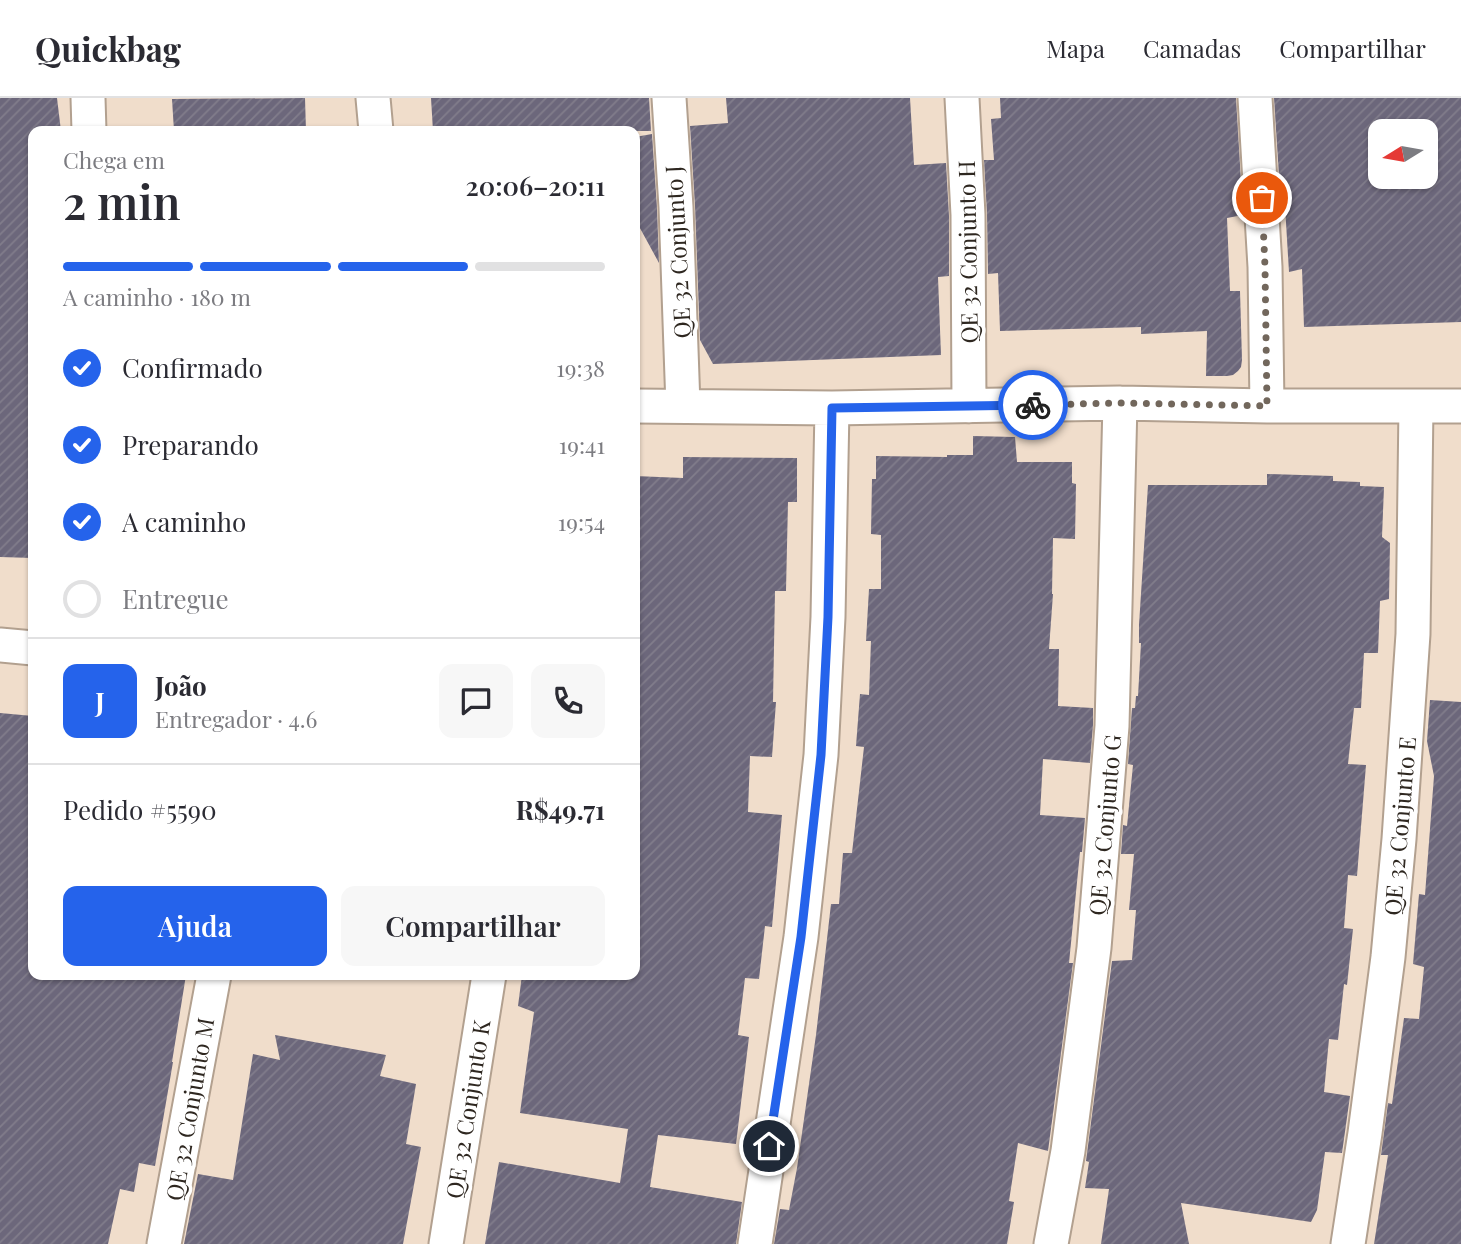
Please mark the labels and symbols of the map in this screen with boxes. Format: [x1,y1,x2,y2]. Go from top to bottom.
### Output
north arrow [1368,119,1438,189]
street label: QE 32 Conjunto H [950,160,984,344]
street label: QE 32 Conjunto J [657,165,697,339]
pin [1232,168,1292,228]
courier [998,370,1068,440]
street label: QE 32 Conjunto G [1081,733,1127,917]
street label: QE 32 Conjunto E [1376,735,1422,917]
street label: QE 32 Conjunto M [158,1015,220,1203]
street label: QE 32 Conjunto K [438,1016,497,1201]
pin [739,1116,799,1176]

